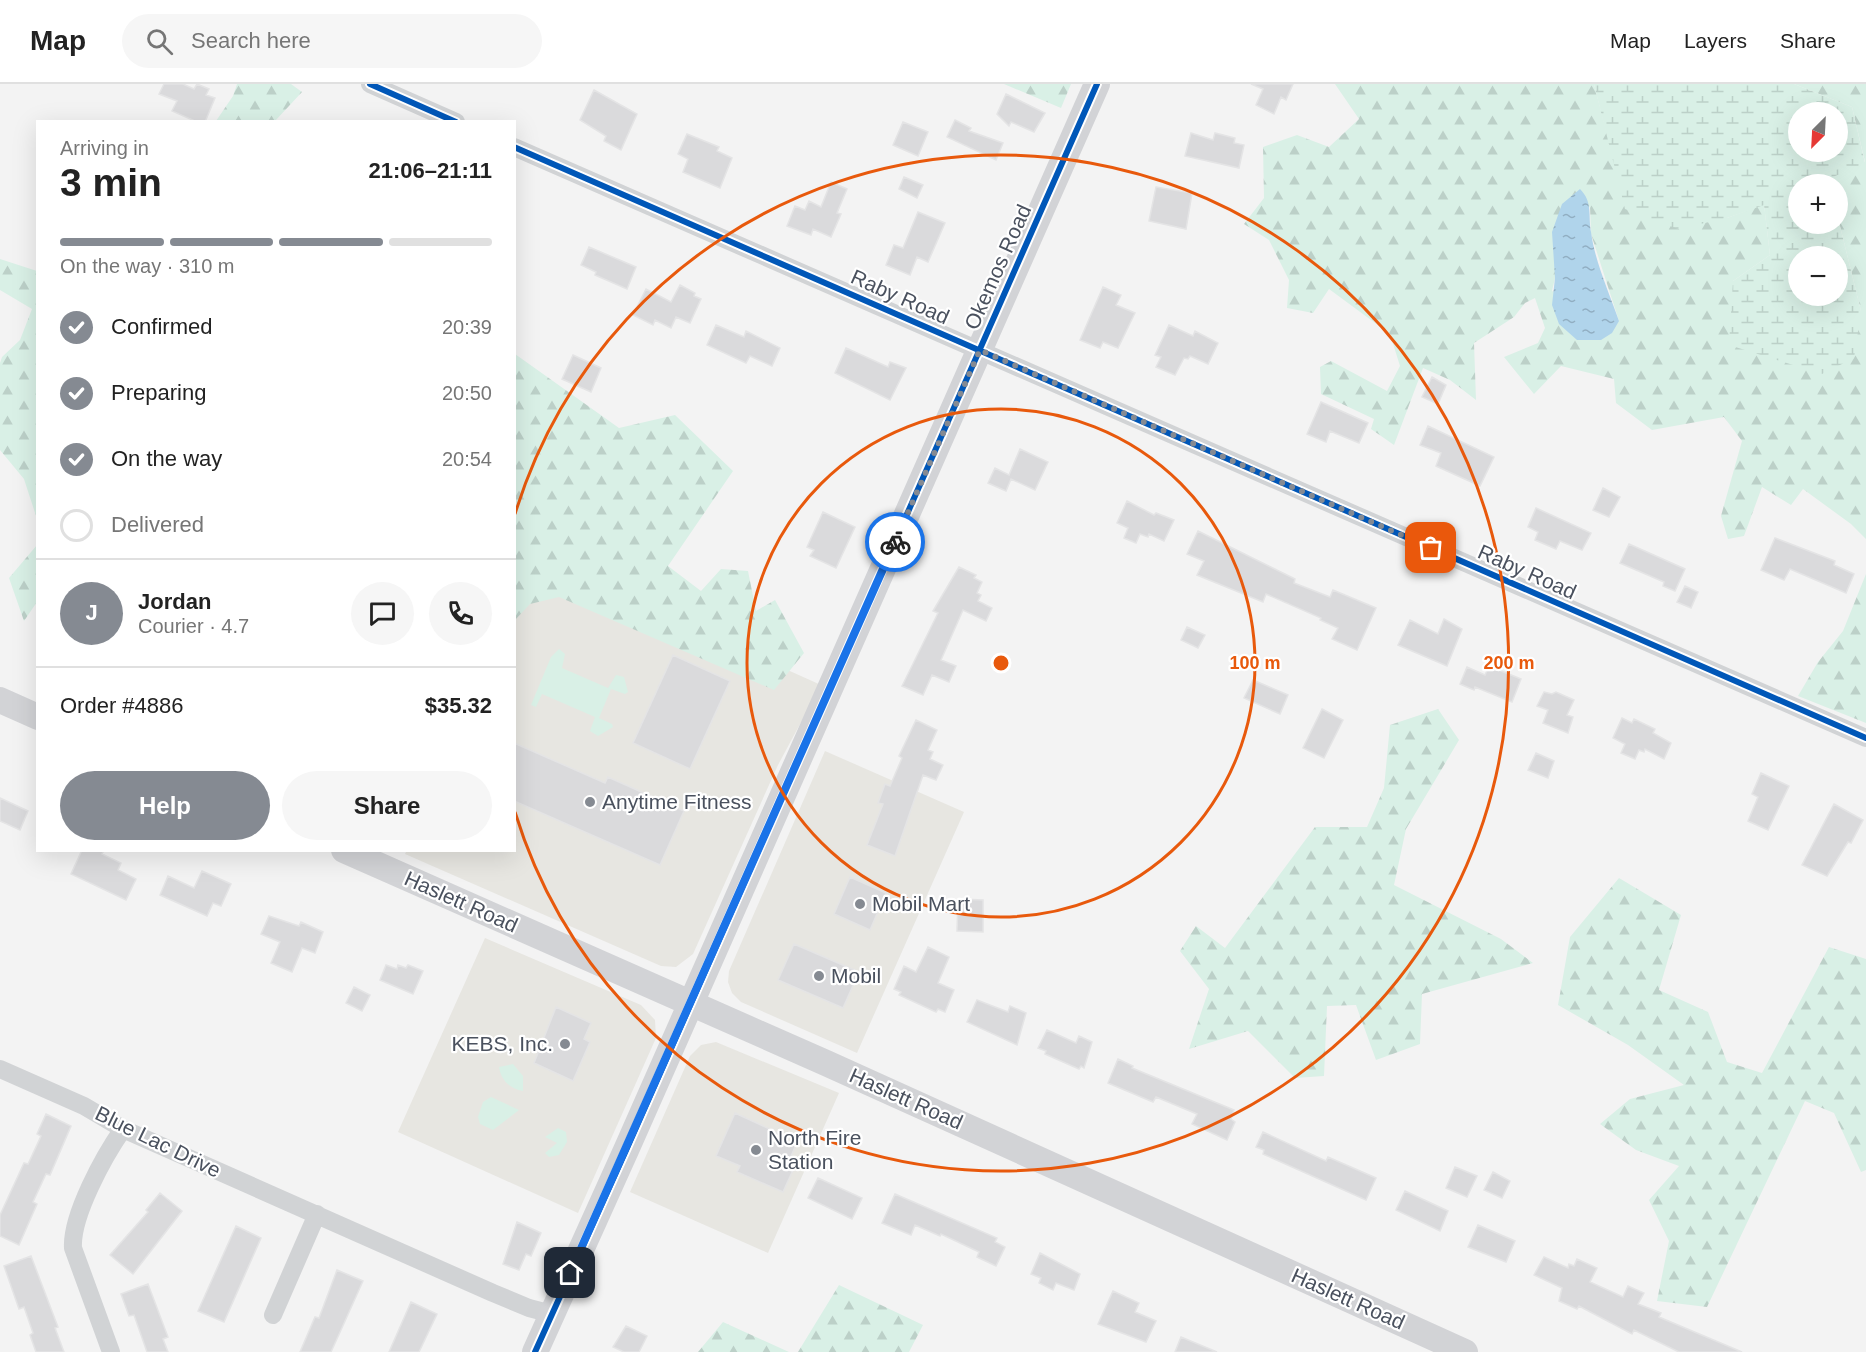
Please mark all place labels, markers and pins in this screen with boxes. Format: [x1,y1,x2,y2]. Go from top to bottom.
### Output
pin [1405,522,1456,573]
centre of rings [991,653,1011,673]
place label: Anytime Fitness [602,790,751,813]
marker: Anytime Fitness [583,795,597,809]
place label: Mobil Mart [872,892,970,915]
marker: Mobil Mart [853,897,867,911]
place label: Mobil [831,964,881,987]
marker: Mobil [812,969,826,983]
place label: KEBS, Inc. [451,1032,553,1055]
marker: KEBS, Inc. [558,1037,572,1051]
place label: North Fire Station [768,1126,861,1173]
marker: North Fire Station [749,1143,763,1157]
pin [544,1247,595,1298]

